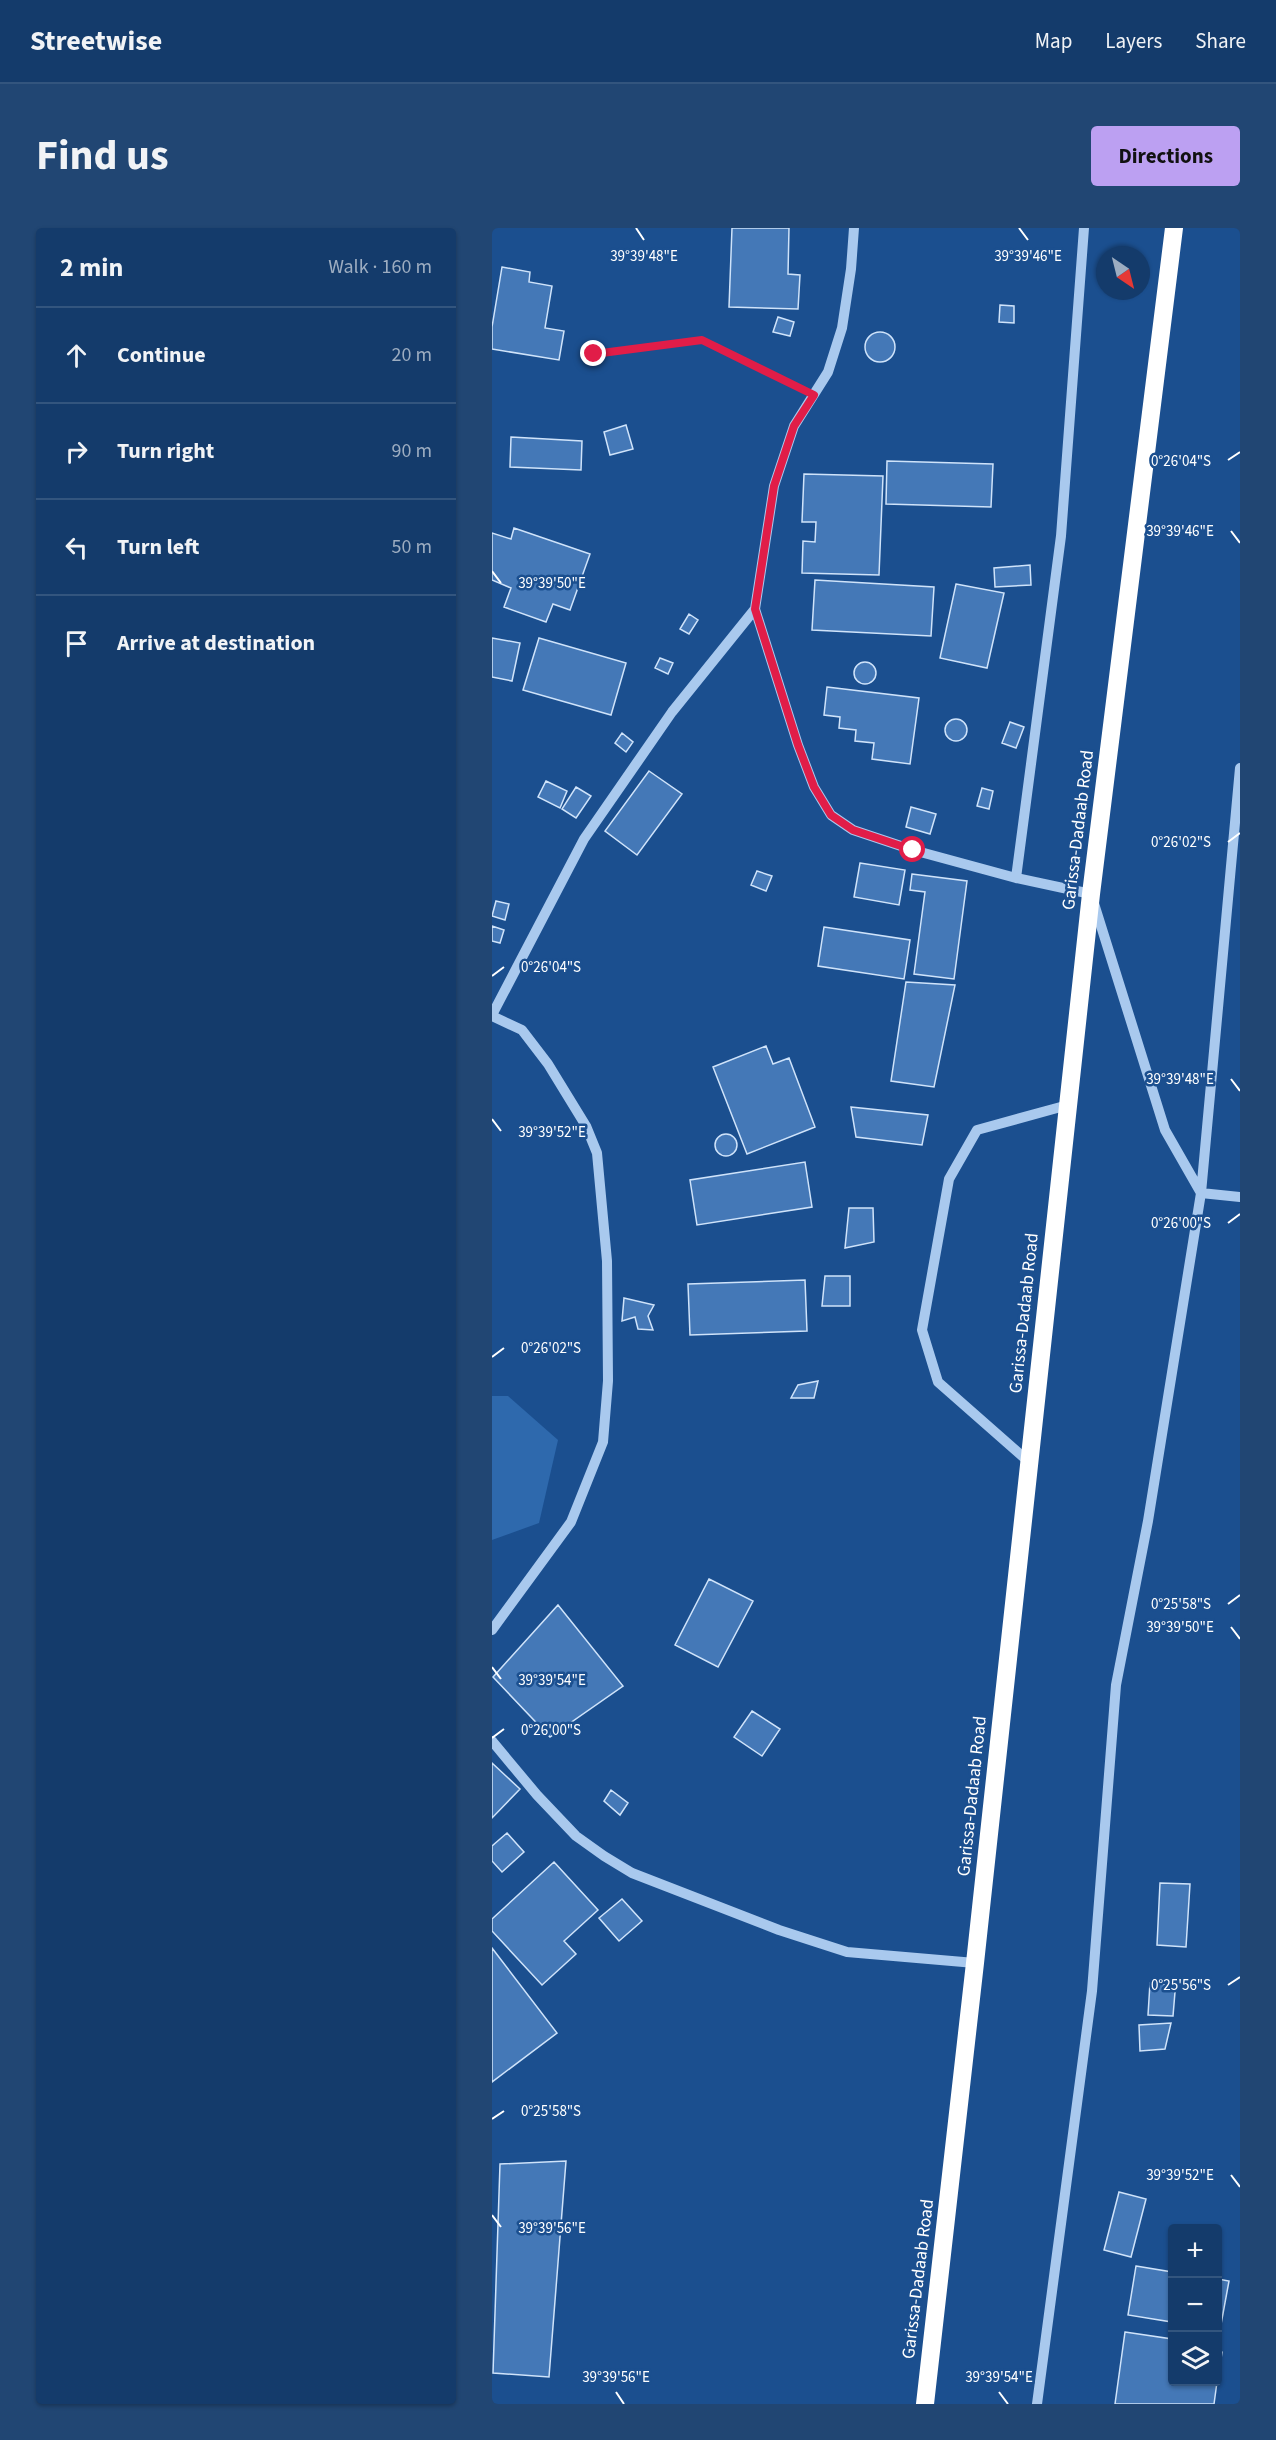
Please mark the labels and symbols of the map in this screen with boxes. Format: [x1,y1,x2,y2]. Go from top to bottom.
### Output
text: 39°39'48"E [610,246,678,267]
text: 39°39'46"E [994,246,1062,267]
north arrow [1096,246,1150,300]
route end [580,340,606,366]
text: 0°26'04"S [1151,451,1211,472]
text: 39°39'46"E [1146,521,1214,542]
text: 39°39'50"E [518,573,586,594]
street label: Garissa-Dadaab Road [1056,749,1100,911]
text: 0°26'02"S [1151,832,1211,853]
route start [899,836,925,862]
text: 0°26'04"S [521,957,581,978]
text: 39°39'48"E [1146,1069,1214,1090]
text: 39°39'52"E [518,1122,586,1143]
text: 0°26'00"S [1151,1213,1211,1234]
street label: Garissa-Dadaab Road [1003,1232,1045,1394]
text: 0°26'02"S [521,1338,581,1359]
text: 0°25'58"S [1151,1594,1211,1615]
text: 39°39'50"E [1146,1617,1214,1638]
text: 39°39'54"E [518,1670,586,1691]
street label: Garissa-Dadaab Road [951,1715,993,1877]
text: 0°26'00"S [521,1720,581,1741]
text: 0°25'56"S [1151,1975,1211,1996]
text: 0°25'58"S [521,2101,581,2122]
text: 39°39'52"E [1146,2165,1214,2186]
street label: Garissa-Dadaab Road [896,2198,940,2360]
text: 39°39'56"E [518,2218,586,2239]
text: 39°39'56"E [582,2367,650,2388]
text: 39°39'54"E [965,2367,1033,2388]

